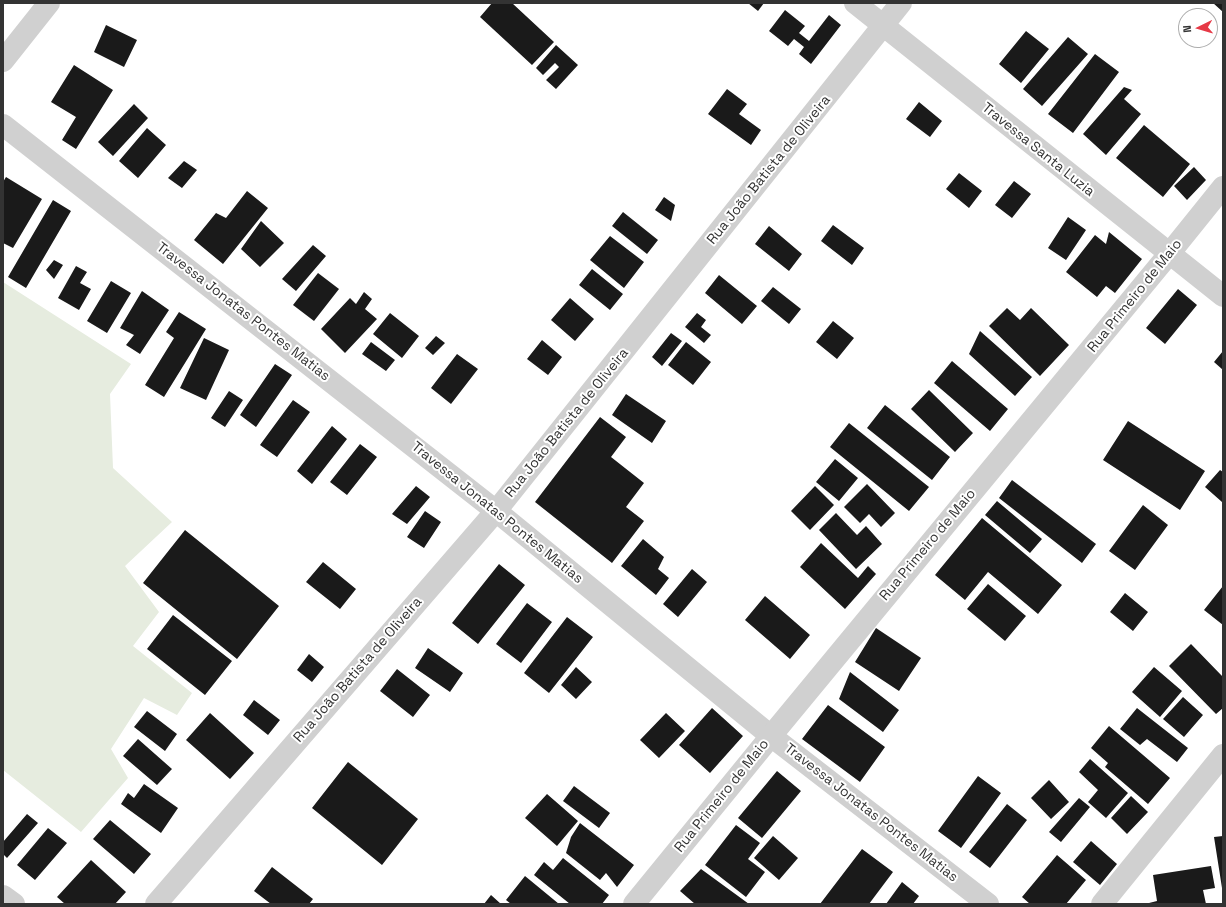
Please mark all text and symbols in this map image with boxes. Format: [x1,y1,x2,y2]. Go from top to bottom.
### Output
north arrow [1178,8,1218,48]
text: N [1180,25,1194,33]
street label: Rua João Batista de Oliveira [704,92,834,248]
street label: Travessa Santa Luzia [978,99,1098,201]
street label: Rua Primeiro de Maio [1084,236,1186,356]
street label: Travessa Jonatas Pontes Matias [153,239,333,385]
street label: Rua João Batista de Oliveira [502,345,632,501]
street label: Travessa Jonatas Pontes Matias [408,439,586,587]
street label: Rua Primeiro de Maio [876,486,980,604]
street label: Rua João Batista de Oliveira [290,594,426,746]
street label: Rua Primeiro de Maio [671,736,773,856]
street label: Travessa Jonatas Pontes Matias [781,740,961,886]

